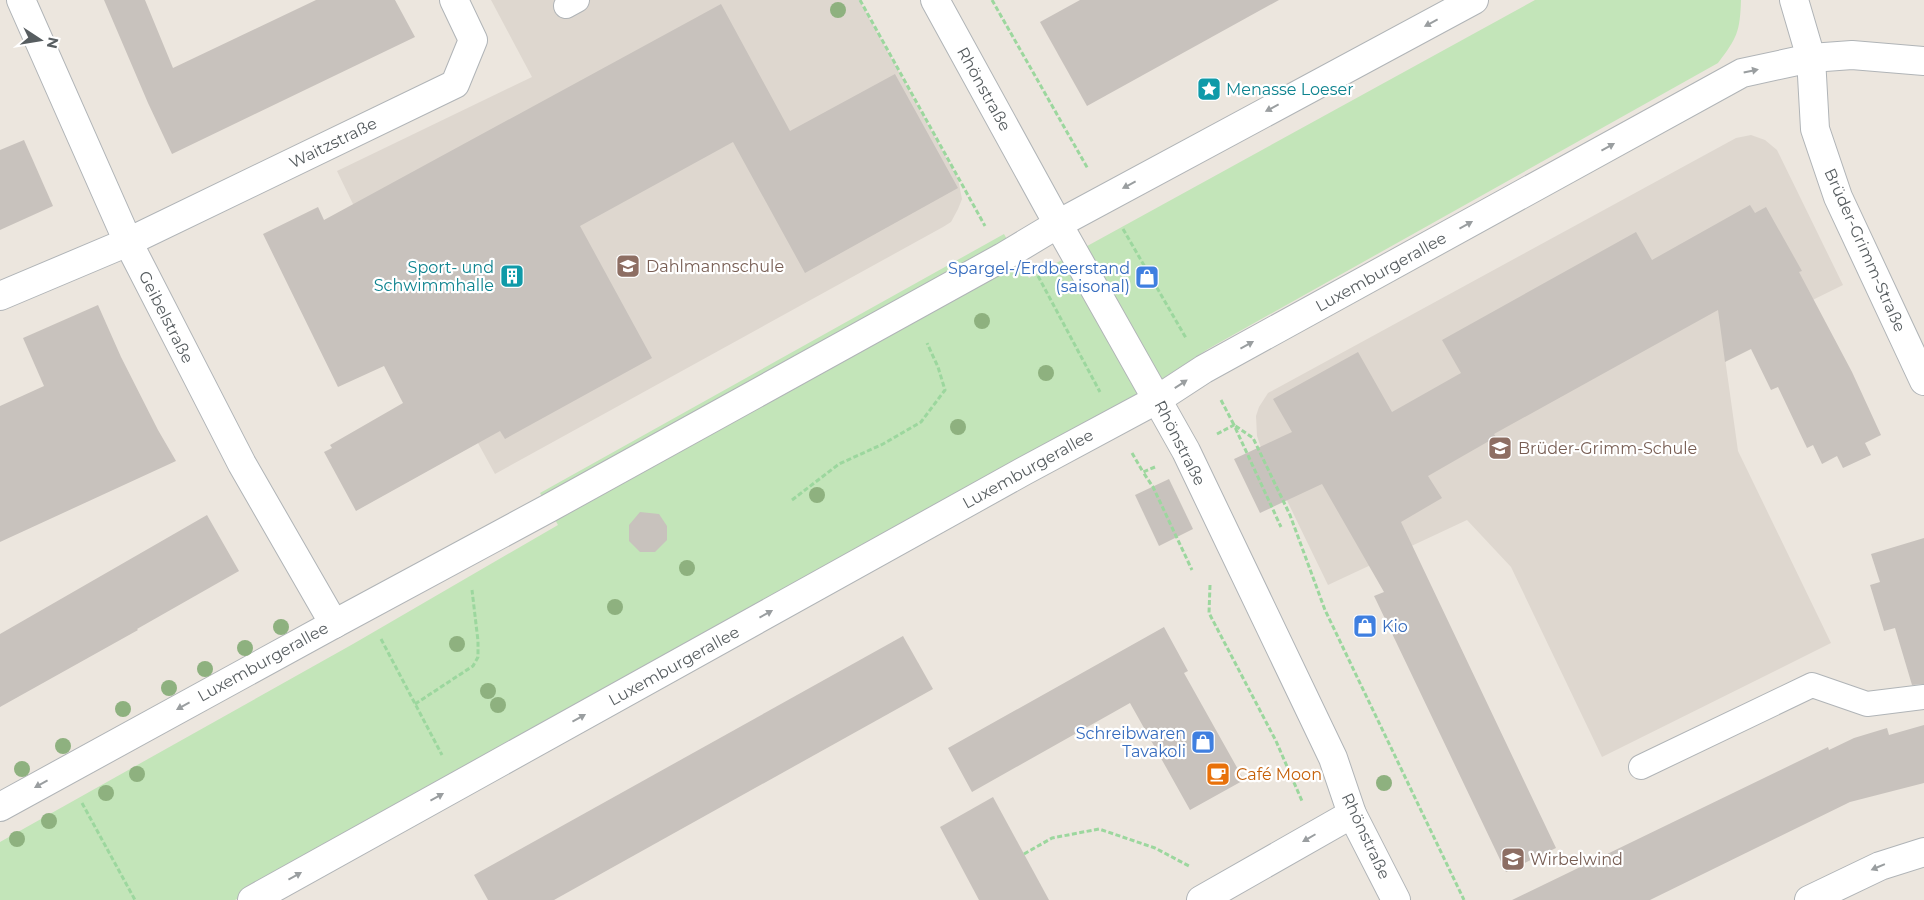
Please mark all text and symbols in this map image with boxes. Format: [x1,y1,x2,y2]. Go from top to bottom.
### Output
north arrow [15,15,65,65]
one-way arrow [1424,19,1438,27]
text: N [43,35,63,50]
street label: Rhönstraße [953,44,1015,134]
one-way arrow [1744,67,1759,75]
place icon: Menasse Loeser [1196,76,1222,102]
place label: Menasse Loeser [1226,80,1354,99]
one-way arrow [1266,104,1279,113]
street label: Waitzstraße [286,114,380,172]
one-way arrow [1601,142,1615,151]
street label: Brüder-Grimm-Straße [1820,165,1910,335]
one-way arrow [1123,181,1136,190]
one-way arrow [1458,221,1473,229]
street label: Luxemburgerallee [1312,228,1450,316]
school or university icon: Dahlmannschule [615,253,641,279]
place label: Dahlmannschule [646,257,784,276]
place label: Sport- und Schwimmhalle [374,258,494,295]
place label: Spargel-/Erdbeerstand (saisonal) [948,259,1130,296]
building icon: Sport- und Schwimmhalle [499,263,525,289]
shop icon: Spargel-/Erdbeerstand (saisonal) [1134,264,1160,290]
street label: Geibelstraße [135,268,197,366]
one-way arrow [1240,341,1253,350]
one-way arrow [1174,379,1188,389]
street label: Rhönstraße [1150,397,1210,489]
street label: Luxemburgerallee [959,425,1097,513]
school or university icon: Brüder-Grimm-Schule [1487,435,1513,461]
place label: Brüder-Grimm-Schule [1518,439,1697,458]
one-way arrow [759,610,774,618]
shop icon: Kio [1352,613,1378,639]
place label: Kio [1382,617,1408,636]
street label: Luxemburgerallee [194,618,332,706]
street label: Luxemburgerallee [605,622,743,710]
one-way arrow [176,702,191,710]
one-way arrow [572,714,585,723]
place label: Schreibwaren Tavakoli [1076,724,1186,761]
shop icon: Schreibwaren Tavakoli [1190,729,1216,755]
cafe icon: Café Moon [1205,761,1231,787]
place label: Café Moon [1236,765,1322,784]
one-way arrow [34,780,48,789]
street label: Rhönstraße [1338,790,1394,882]
one-way arrow [430,793,443,802]
one-way arrow [1302,834,1317,842]
school or university icon: Wirbelwind [1500,846,1526,872]
place label: Wirbelwind [1530,850,1623,869]
one-way arrow [1871,864,1885,872]
one-way arrow [288,872,301,881]

